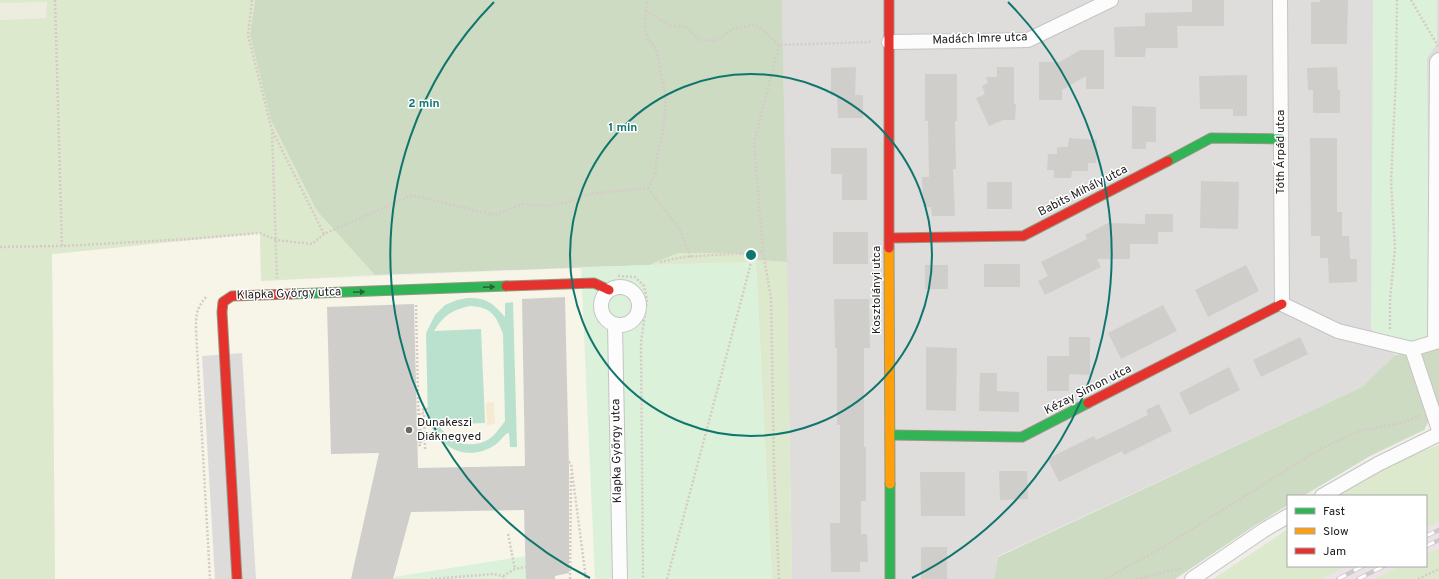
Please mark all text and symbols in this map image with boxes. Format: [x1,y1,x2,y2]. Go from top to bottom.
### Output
street label: Madách Imre utca [932,29,1028,49]
text: 2 min [408,96,440,112]
street label: Tóth Árpád utca [1273,110,1289,194]
text: 1 min [609,120,637,136]
street label: Babits Mihály utca [1036,162,1130,220]
street label: Kosztolányi utca [869,246,885,334]
centre of rings [744,248,758,262]
street label: Klapka György utca [236,284,342,304]
one-way arrow [483,284,496,290]
one-way arrow [353,289,366,295]
street label: Kézay Simon utca [1042,361,1134,419]
street label: Klapka György utca [608,399,626,503]
place label: Dunakeszi Diáknegyed [417,415,481,445]
marker: Dunakeszi Diáknegyed [404,425,414,435]
legend [1287,495,1427,567]
text: Fast [1323,504,1345,520]
text: Slow [1323,524,1349,540]
text: Jam [1323,544,1346,560]

